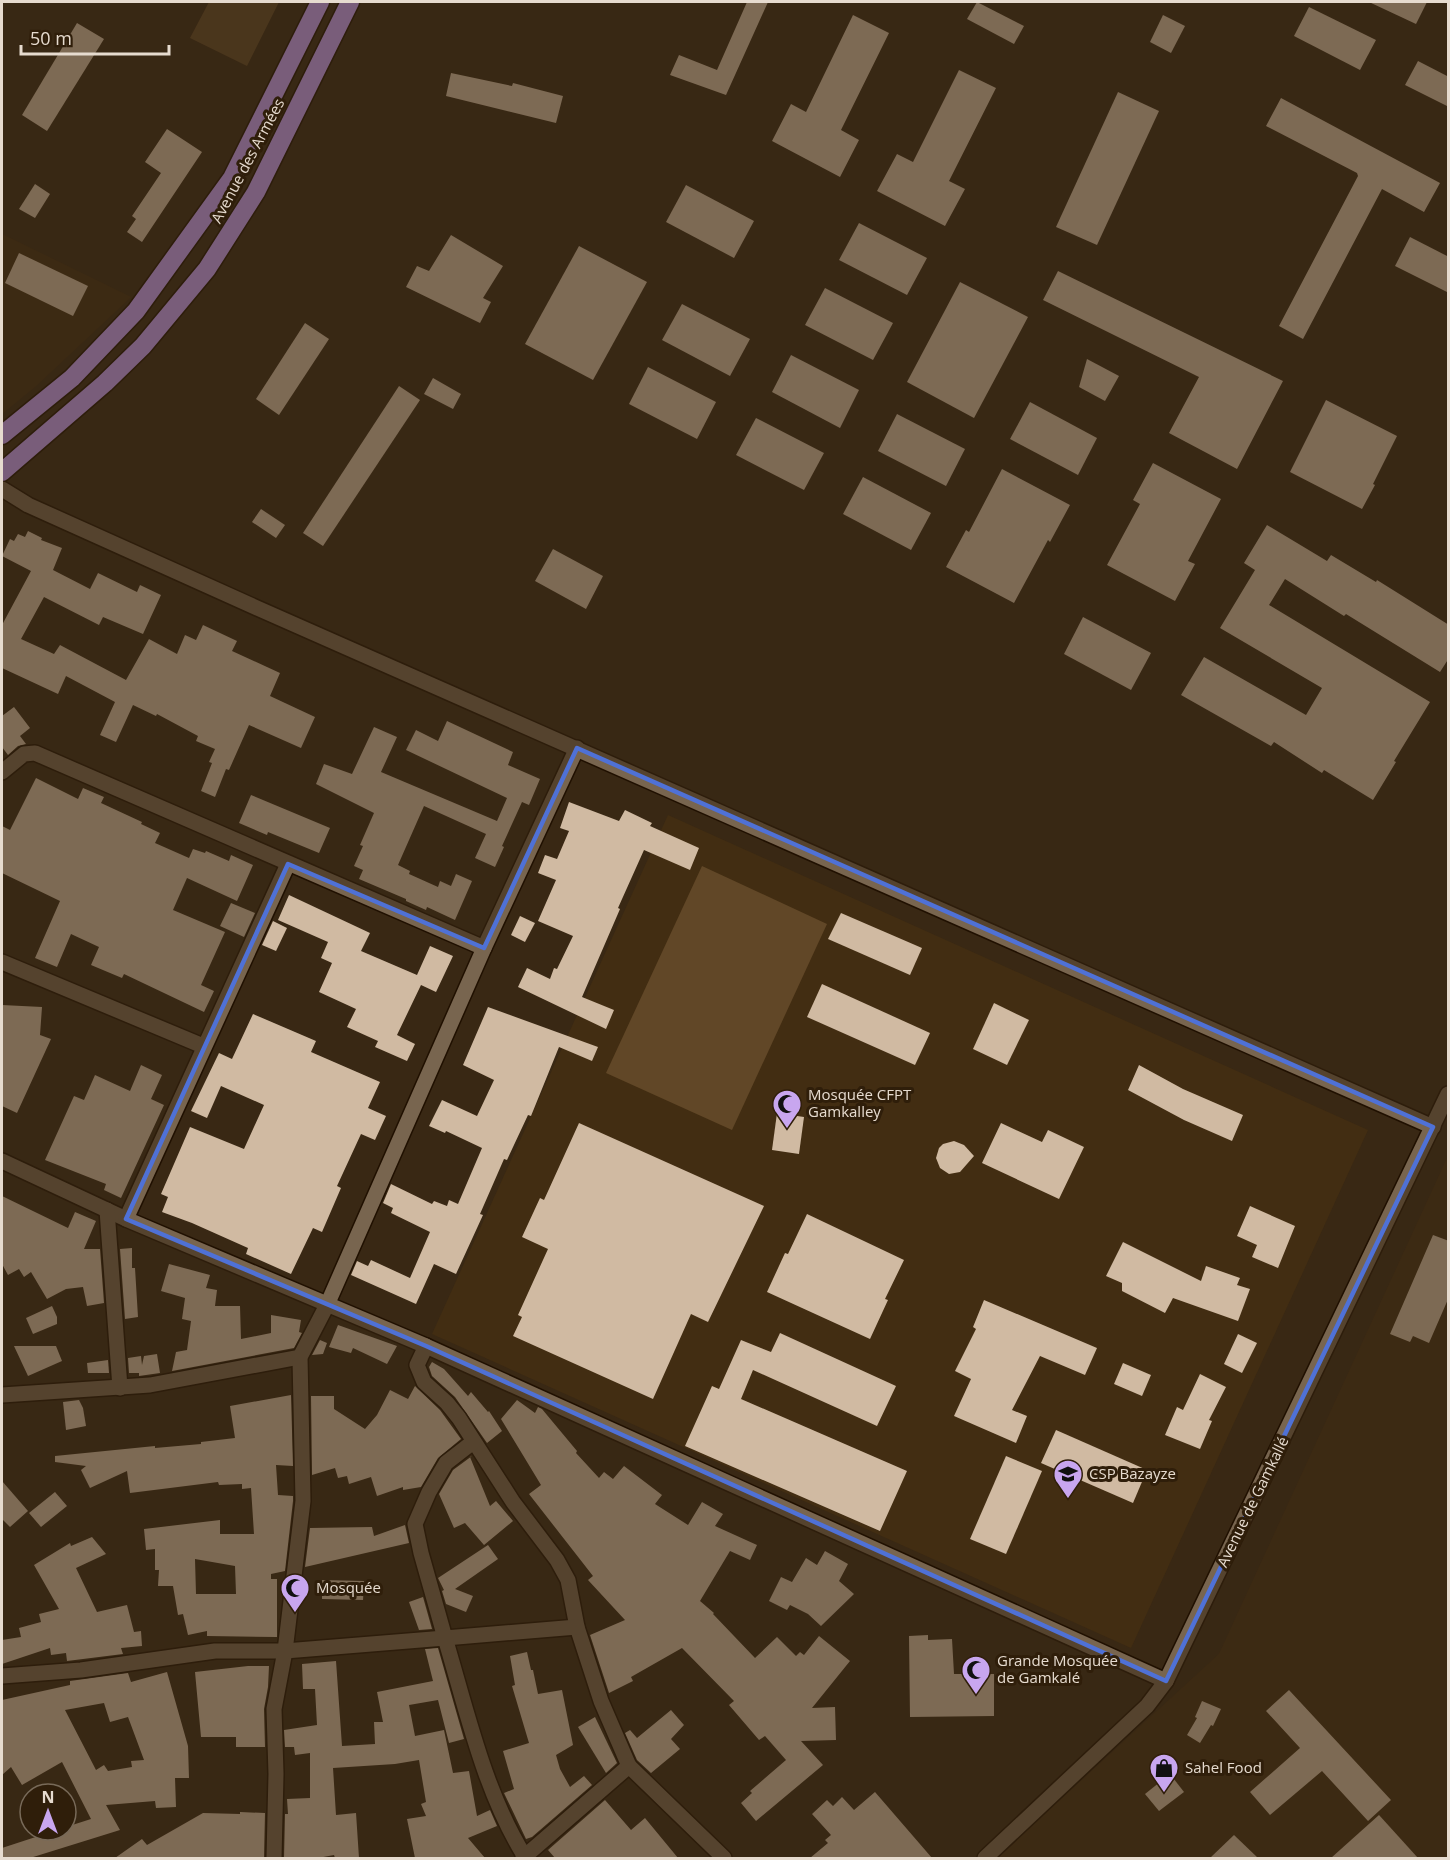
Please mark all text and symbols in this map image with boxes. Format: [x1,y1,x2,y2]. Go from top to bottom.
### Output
scale bar [21,18,170,56]
text: 50 m [30,26,72,50]
street label: Avenue des Armées [206,95,288,226]
place label: Mosquée CFPT Gamkalley [808,1084,912,1121]
mosque icon: Mosquée CFPT Gamkalley [771,1088,803,1130]
street label: Avenue de Gamkallé [1212,1433,1292,1570]
school or university icon: CSP Bazayze [1052,1458,1084,1500]
place label: CSP Bazayze [1089,1463,1176,1483]
mosque icon: Mosquée [279,1572,311,1614]
place label: Mosquée [316,1577,381,1597]
place label: Grande Mosquée de Gamkalé [997,1650,1118,1687]
mosque icon: Grande Mosquée de Gamkalé [960,1654,992,1696]
shop icon: Sahel Food [1148,1752,1180,1794]
place label: Sahel Food [1185,1757,1262,1777]
north arrow [18,1782,78,1842]
text: N [41,1786,55,1808]

